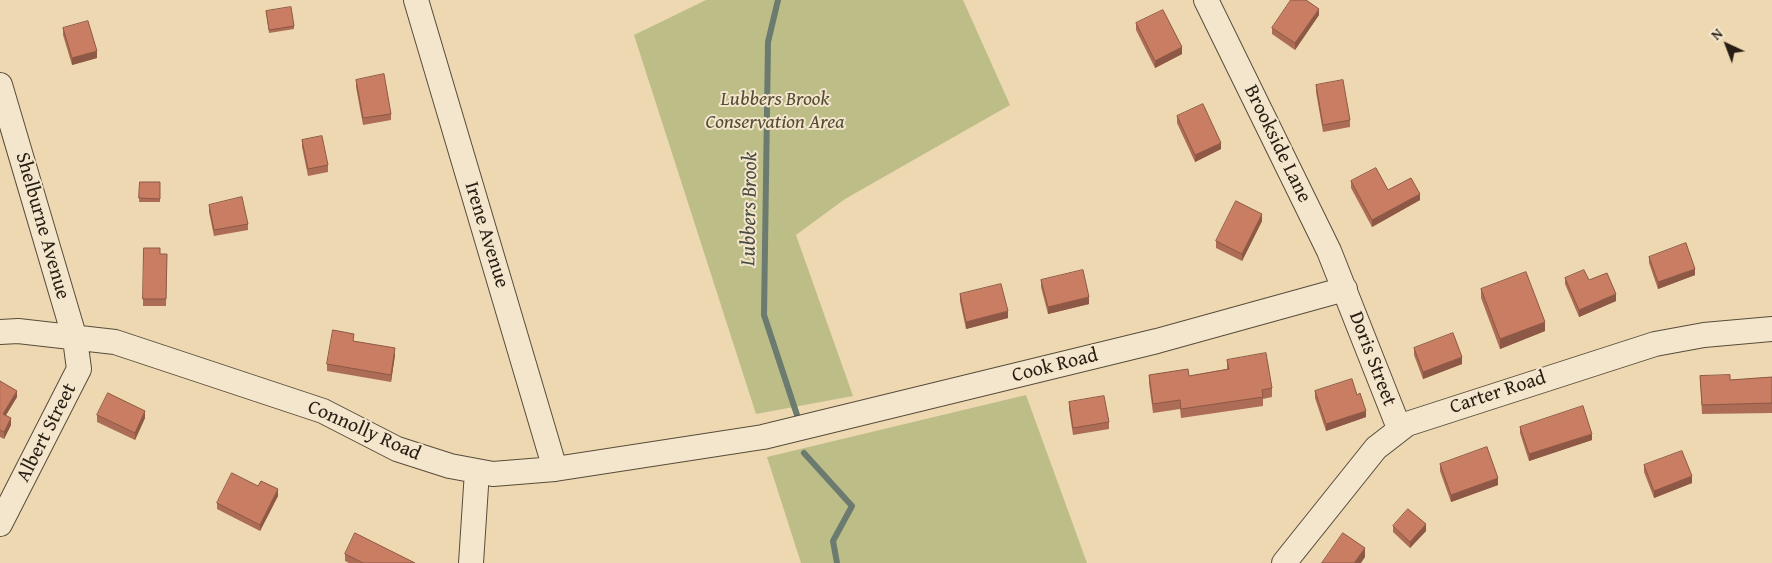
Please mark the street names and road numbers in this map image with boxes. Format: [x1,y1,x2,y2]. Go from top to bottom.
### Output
street label: Brookside Lane [1238,81,1316,207]
street label: Shelburne Avenue [10,150,74,302]
street label: Irene Avenue [458,179,514,291]
street label: Doris Street [1343,308,1401,410]
street label: Cook Road [1010,344,1100,388]
street label: Carter Road [1447,366,1549,420]
street label: Albert Street [12,380,82,486]
street label: Connolly Road [304,395,424,467]

